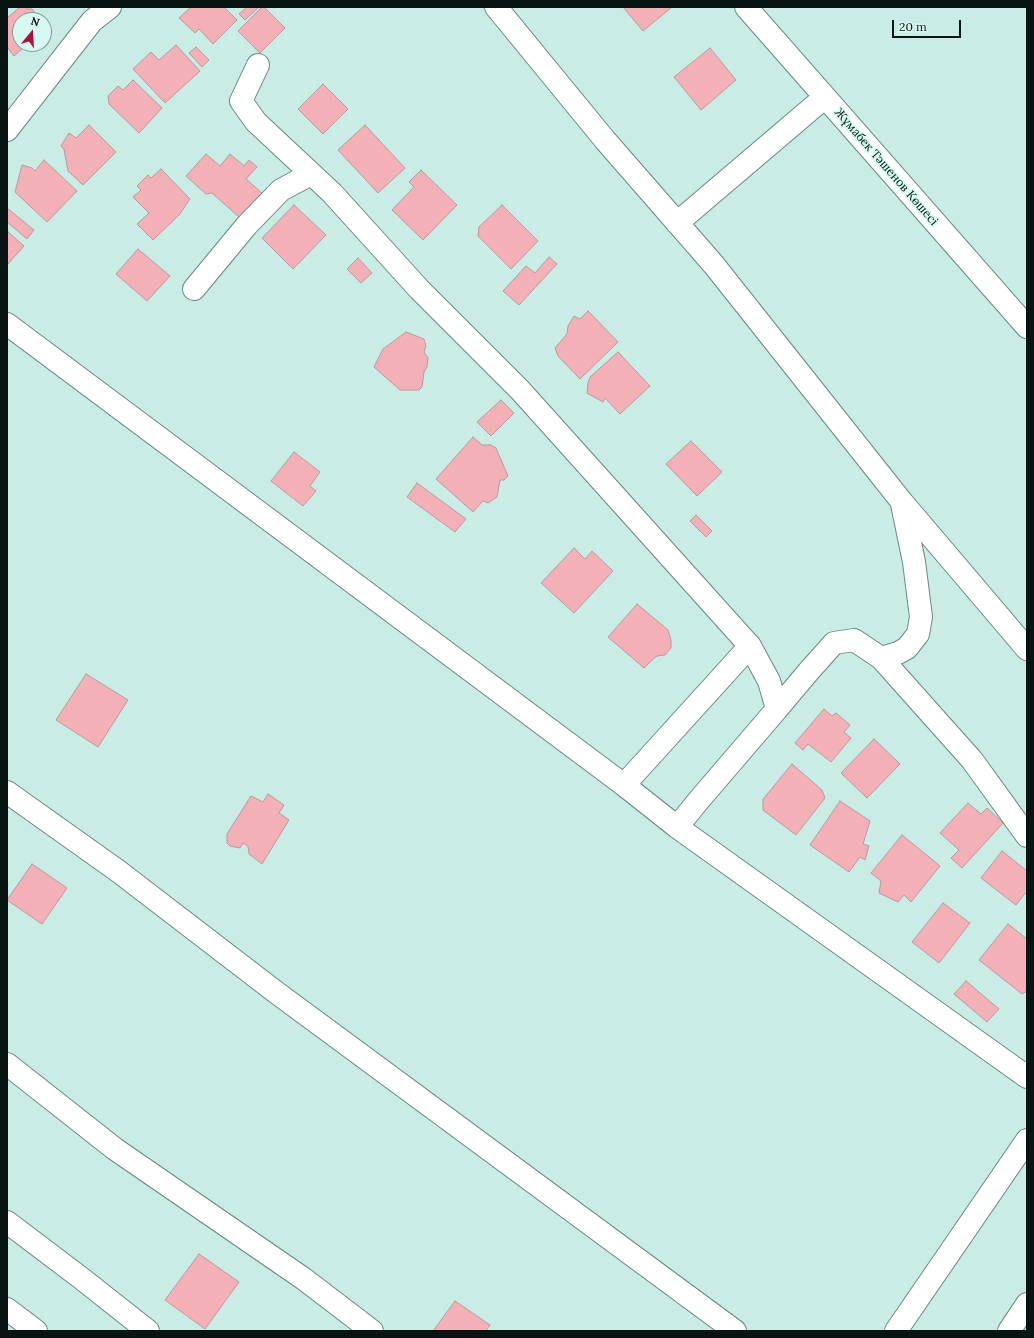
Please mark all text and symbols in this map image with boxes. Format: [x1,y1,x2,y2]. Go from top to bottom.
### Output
north arrow [12,12,52,52]
scale bar [894,12,963,38]
text: N [29,14,42,30]
text: 20 m [899,19,927,34]
street label: Жұмабек Тәшенов Көшесі [831,106,941,228]

